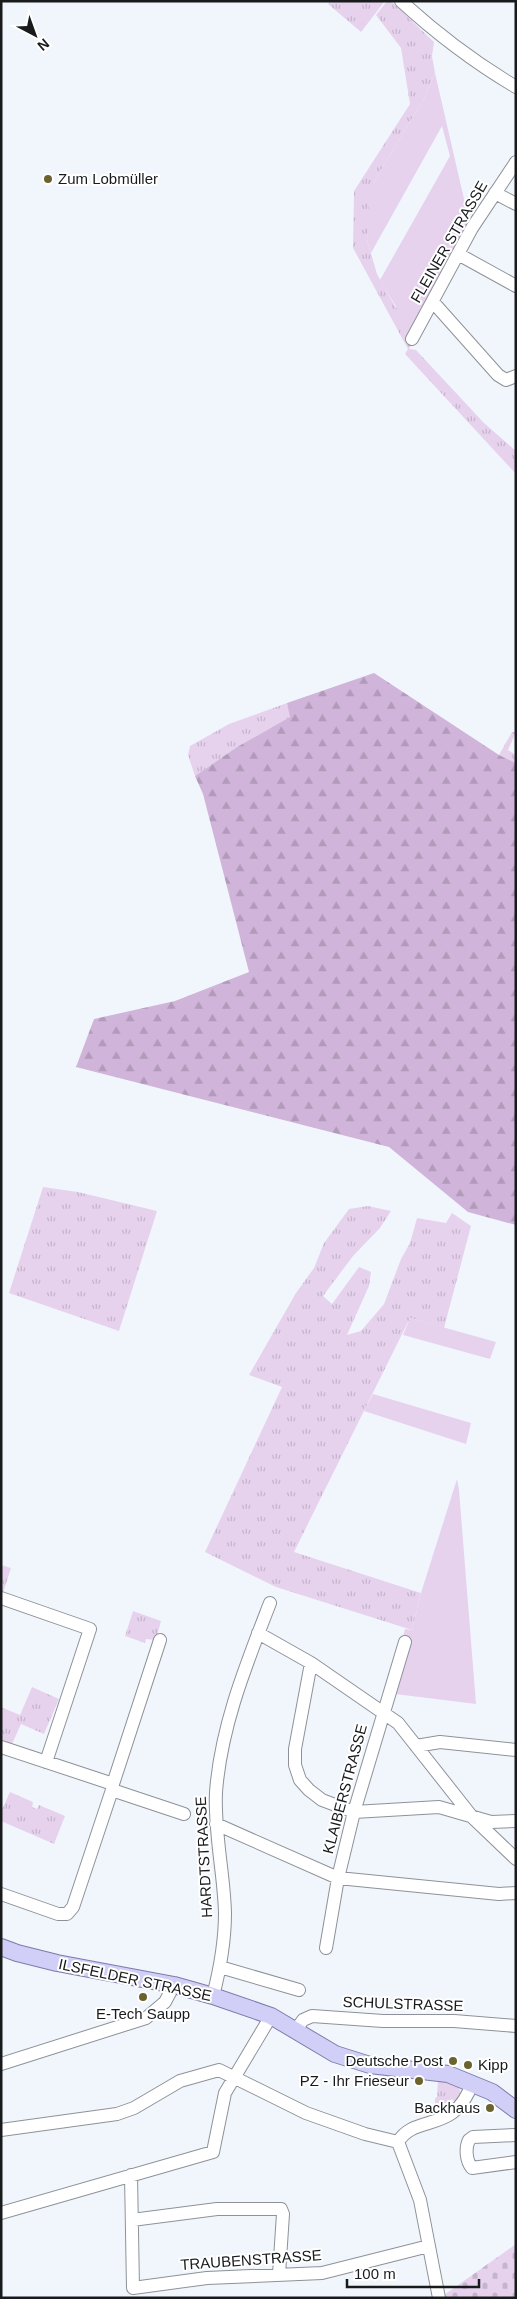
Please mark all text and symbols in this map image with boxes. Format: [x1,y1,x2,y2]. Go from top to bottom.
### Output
north arrow [10,10,60,60]
text: N [34,35,53,54]
place label: Zum Lobmüller [58,170,158,187]
marker: Zum Lobmüller [42,173,54,185]
street label: FLEINER STRASSE [407,178,490,306]
street label: KLAIBERSTRASSE [319,1722,370,1855]
street label: HARDTSTRASSE [192,1796,215,1918]
street label: ILSFELDER STRASSE [57,1955,213,2004]
marker: E-Tech Saupp [137,1991,149,2003]
street label: SCHULSTRASSE [342,1993,464,2014]
place label: E-Tech Saupp [96,2005,190,2022]
place label: Deutsche Post [345,2052,444,2069]
marker: Deutsche Post [447,2055,459,2067]
place label: Kipp [478,2056,508,2073]
marker: Kipp [462,2059,474,2071]
place label: PZ - Ihr Frieseur [300,2072,409,2089]
marker: PZ - Ihr Frieseur [413,2075,425,2087]
place label: Backhaus [414,2099,480,2116]
marker: Backhaus [484,2102,496,2114]
street label: TRAUBENSTRASSE [180,2246,322,2273]
scale bar [347,2256,480,2288]
text: 100 m [354,2265,396,2282]

